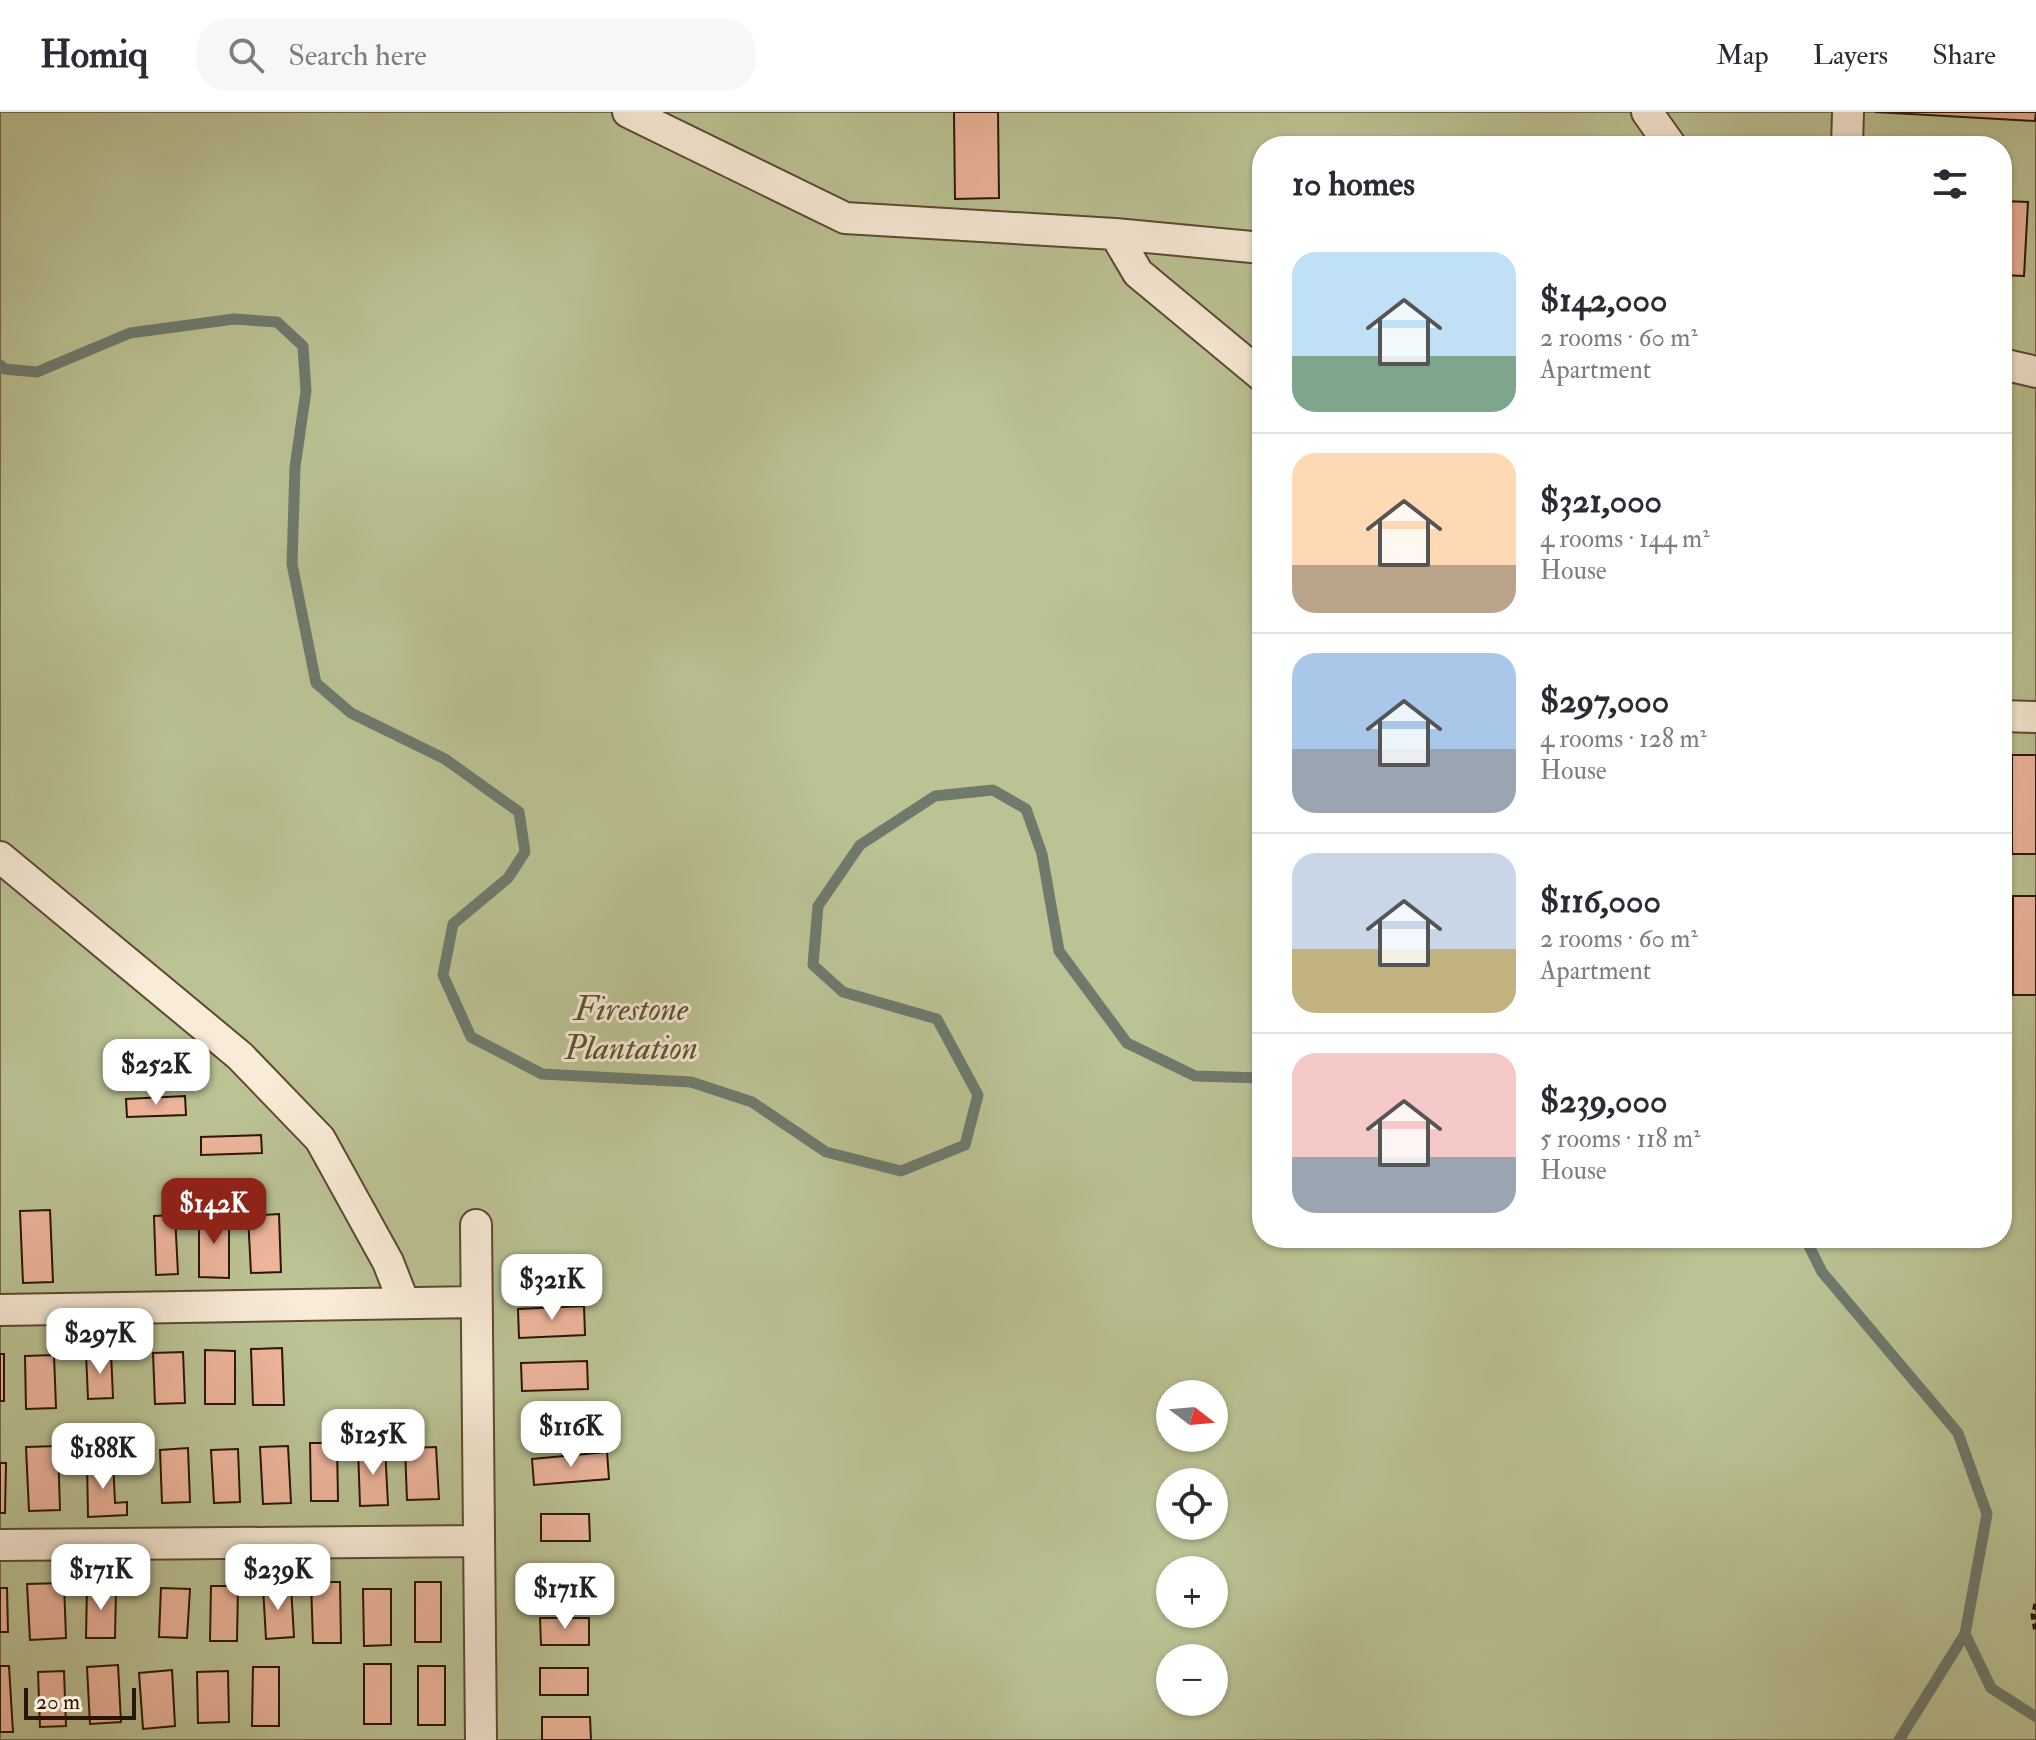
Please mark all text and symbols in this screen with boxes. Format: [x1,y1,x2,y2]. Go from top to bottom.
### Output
search box [196,19,756,91]
text: Homiq [40,31,148,79]
icon: search [224,33,268,77]
text: Search here [288,37,427,74]
text: Map [1716,38,1769,73]
text: Layers [1813,38,1888,73]
text: Share [1932,38,1996,73]
icon: filters [1928,162,1972,206]
text: 10 homes [1292,163,1415,206]
text: $142,000 [1540,279,1667,322]
icon: home [1356,284,1452,380]
text: 2 rooms · 60 m² [1540,322,1698,354]
text: Apartment [1540,354,1651,386]
text: $321,000 [1540,480,1662,523]
icon: home [1356,485,1452,581]
text: 4 rooms · 144 m² [1540,523,1710,555]
text: House [1540,555,1607,587]
text: $297,000 [1540,680,1669,723]
icon: home [1356,685,1452,781]
text: 4 rooms · 128 m² [1540,723,1707,755]
text: House [1540,755,1607,787]
text: $116,000 [1540,880,1661,923]
icon: home [1356,885,1452,981]
text: 2 rooms · 60 m² [1540,923,1698,955]
text: Apartment [1540,955,1651,987]
park label: Firestone Plantation [563,988,698,1070]
pin: $252K [100,1039,212,1107]
text: $252K [121,1049,191,1081]
text: $239,000 [1540,1080,1667,1123]
icon: home [1356,1085,1452,1181]
text: 5 rooms · 118 m² [1540,1123,1700,1155]
text: House [1540,1155,1607,1187]
pin: $142K [158,1178,270,1246]
text: $142K [179,1188,249,1220]
pin: $321K [496,1254,608,1322]
text: $321K [519,1264,585,1296]
pin: $297K [44,1308,156,1376]
text: $297K [64,1318,136,1350]
north arrow [1156,1380,1228,1452]
map controls [1156,1380,1228,1716]
pin: $116K [515,1401,627,1469]
pin: $125K [317,1409,429,1477]
text: $116K [539,1411,603,1443]
text: $125K [340,1419,406,1451]
pin: $188K [47,1423,159,1491]
text: $188K [70,1433,136,1465]
button: locate [1156,1468,1228,1540]
pin: $171K [45,1544,157,1612]
pin: $239K [222,1544,334,1612]
text: $171K [69,1554,133,1586]
text: $239K [243,1554,313,1586]
button: + [1156,1556,1228,1628]
pin: $171K [509,1563,621,1631]
text: $171K [533,1573,597,1605]
button: − [1156,1644,1228,1716]
scale bar [24,1684,136,1720]
text: 20 m [36,1688,80,1716]

